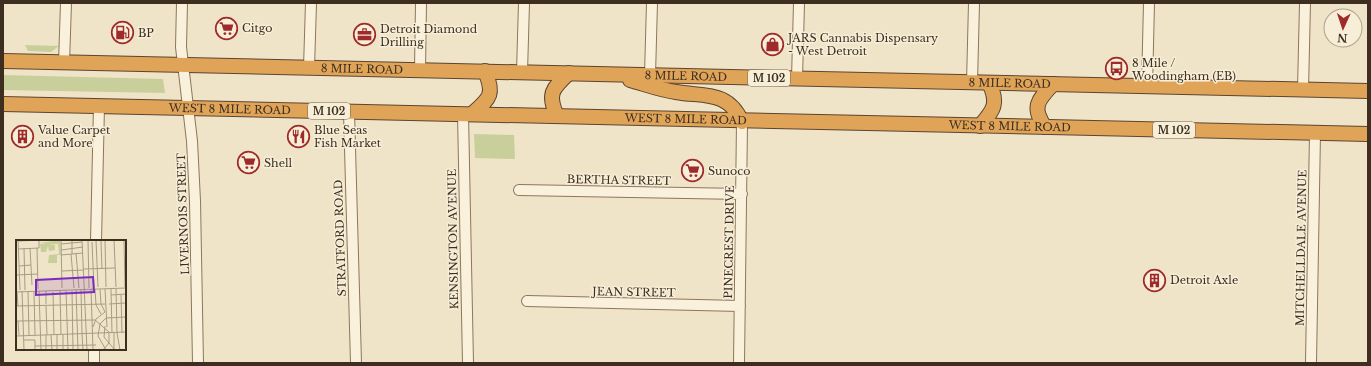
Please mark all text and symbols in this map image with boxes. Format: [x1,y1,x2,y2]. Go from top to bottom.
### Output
north arrow [1323,8,1363,48]
supermarket icon: Citgo [213,15,239,41]
fuel station icon: BP [110,20,136,46]
place label: Citgo [242,21,272,35]
office icon: Detroit Diamond Drilling [351,22,377,48]
place label: Detroit Diamond Drilling [380,22,478,49]
place label: BP [138,26,154,40]
shop icon: JARS Cannabis Dispensary - West Detroit [760,31,786,57]
place label: JARS Cannabis Dispensary - West Detroit [786,31,938,58]
text: N [1336,31,1348,45]
bus stop icon: 8 Mile / Woodingham (EB) [1104,56,1130,82]
place label: 8 Mile / Woodingham (EB) [1131,56,1236,83]
street label: 8 MILE ROAD [321,61,404,77]
street label: 8 MILE ROAD [645,68,727,84]
road number: M 102 [748,70,790,86]
street label: 8 MILE ROAD [968,75,1051,91]
street label: WEST 8 MILE ROAD [168,101,291,117]
road number: M 102 [308,103,350,119]
street label: WEST 8 MILE ROAD [624,111,747,127]
street label: WEST 8 MILE ROAD [948,118,1071,134]
road number: M 102 [1153,122,1195,138]
building icon: Value Carpet and More [10,123,36,149]
place label: Value Carpet and More [37,123,111,150]
restaurant icon: Blue Seas Fish Market [285,123,311,149]
place label: Blue Seas Fish Market [314,123,382,150]
supermarket icon: Shell [235,150,261,176]
street label: LIVERNOIS STREET [174,153,192,275]
place label: Shell [264,156,293,170]
supermarket icon: Sunoco [680,158,706,184]
place label: Sunoco [708,164,750,178]
street label: KENSINGTON AVENUE [445,169,461,309]
street label: MITCHELLDALE AVENUE [1293,170,1309,326]
street label: BERTHA STREET [567,172,671,188]
street label: STRATFORD ROAD [331,179,349,297]
street label: PINECREST DRIVE [721,185,737,299]
inset map [16,240,126,350]
building icon: Detroit Axle [1142,267,1168,293]
place label: Detroit Axle [1170,273,1238,287]
street label: JEAN STREET [590,284,676,300]

